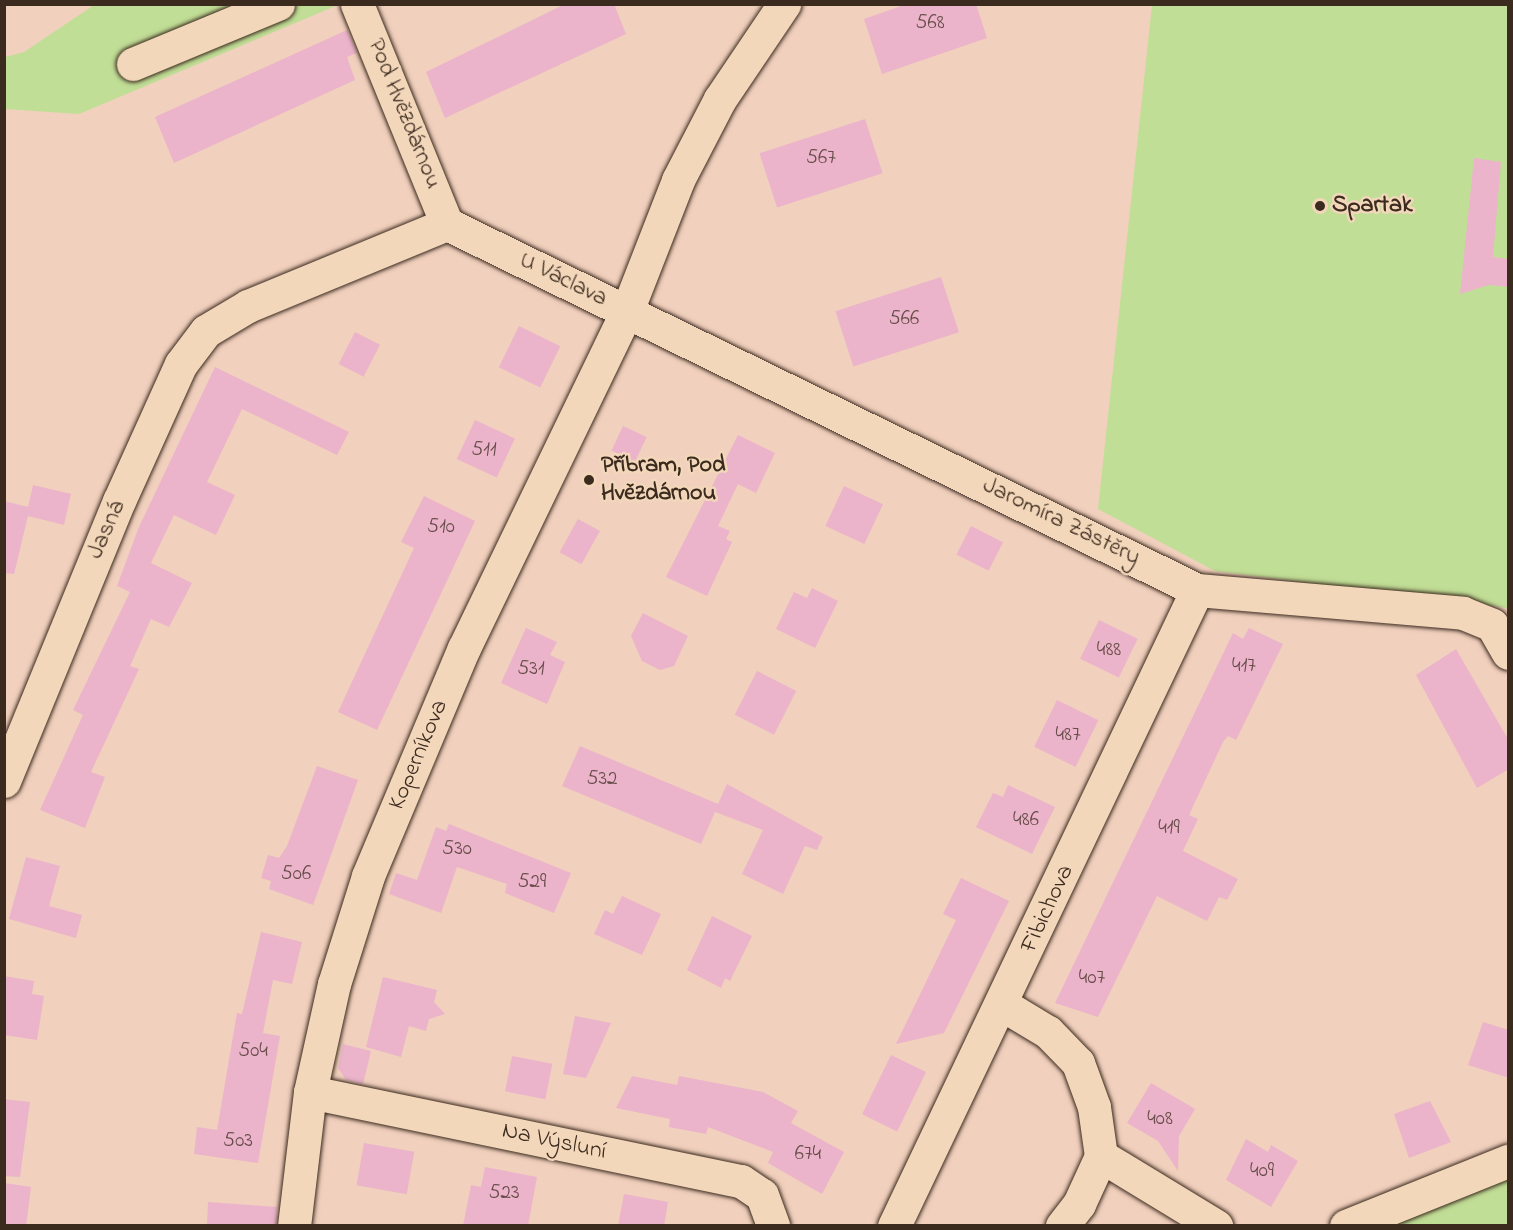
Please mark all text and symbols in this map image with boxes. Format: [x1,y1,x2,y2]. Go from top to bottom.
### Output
house number: 568 [915,10,945,36]
street label: Pod Hvězdárnou [361,35,447,193]
house number: 567 [806,145,836,171]
place label: Spartak [1332,192,1412,220]
marker: Spartak [1313,199,1327,213]
street label: U Václava [514,246,612,314]
house number: 566 [889,306,919,332]
house number: 511 [471,437,497,463]
place label: Příbram, Pod Hvězdárnou [601,452,725,508]
street label: Jaromíra Zástěry [978,471,1144,573]
marker: Příbram, Pod Hvězdárnou [582,473,596,487]
street label: Jasná [81,496,133,564]
house number: 510 [427,514,455,540]
house number: 488 [1097,637,1121,663]
house number: 417 [1232,653,1256,679]
house number: 531 [517,656,545,682]
street label: Koperníkova [383,696,455,814]
house number: 487 [1055,722,1081,748]
house number: 532 [586,766,618,792]
house number: 486 [1013,807,1039,833]
house number: 419 [1158,815,1180,841]
house number: 530 [442,836,472,862]
street label: Fibichova [1015,860,1081,958]
house number: 506 [281,861,311,887]
house number: 529 [518,869,546,895]
house number: 407 [1079,965,1105,991]
house number: 504 [238,1038,268,1064]
house number: 408 [1147,1106,1173,1132]
street label: Na Výsluní [499,1117,609,1167]
house number: 503 [223,1128,253,1154]
house number: 674 [795,1141,821,1167]
house number: 409 [1250,1158,1274,1184]
house number: 523 [488,1180,520,1206]

